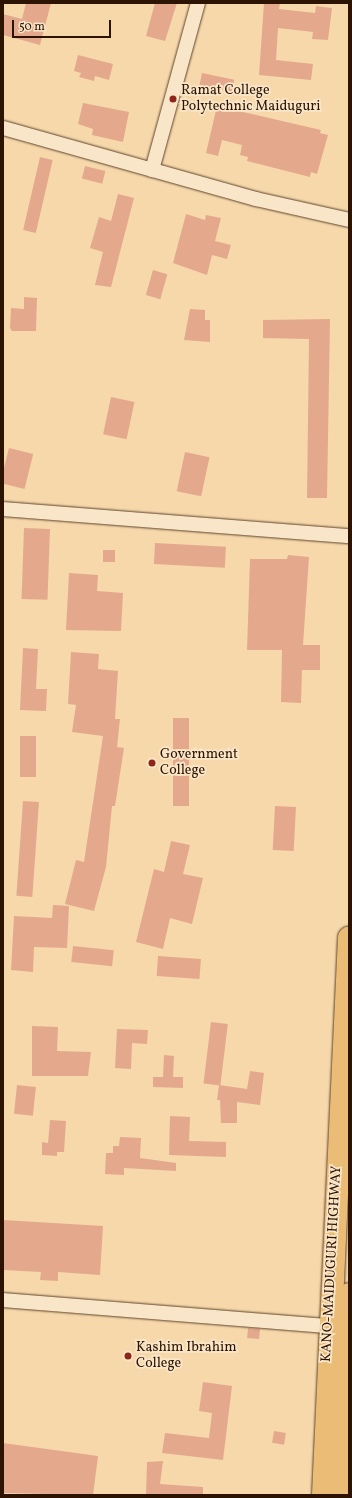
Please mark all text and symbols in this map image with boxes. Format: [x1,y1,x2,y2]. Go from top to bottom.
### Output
scale bar [14,12,113,38]
text: 50 m [19,19,45,35]
place label: Ramat College Polytechnic Maiduguri [181,83,320,116]
marker: Ramat College Polytechnic Maiduguri [168,94,178,104]
place label: Government College [160,747,238,780]
marker: Government College [147,758,157,768]
street label: KANO-MAIDUGURI HIGHWAY [318,1165,346,1363]
place label: Kashim Ibrahim College [136,1340,237,1372]
marker: Kashim Ibrahim College [123,1351,133,1361]

